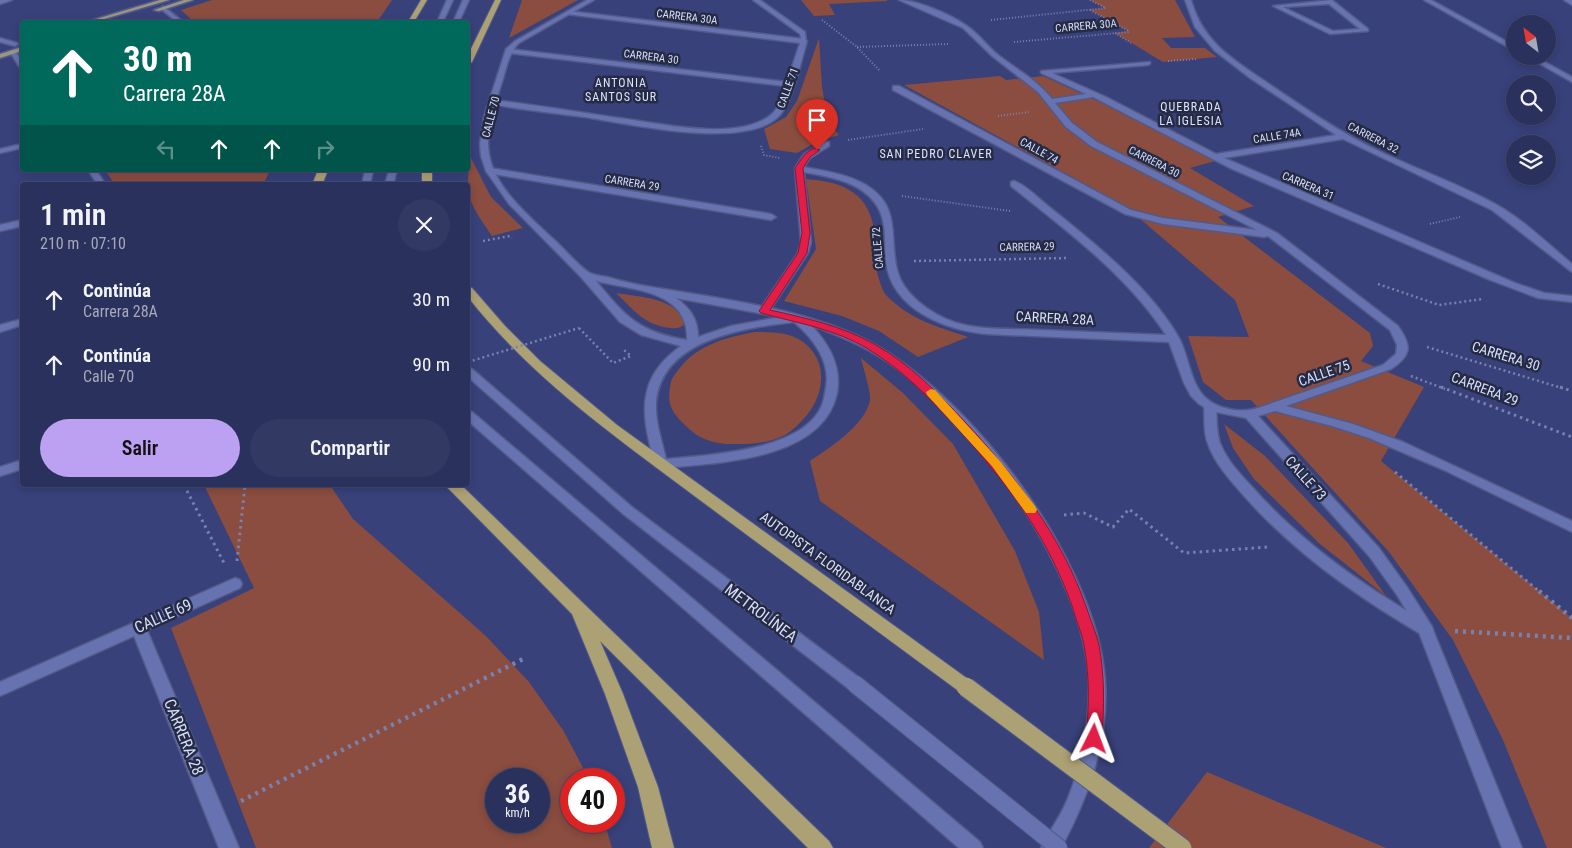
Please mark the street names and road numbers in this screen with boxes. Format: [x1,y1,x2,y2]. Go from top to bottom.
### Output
street label: CARRERA 30A [656,7,719,27]
street label: CARRERA 30A [1055,17,1118,35]
street label: CARRERA 30 [623,47,679,67]
street label: CALLE 71 [775,66,801,110]
street label: CALLE 70 [480,95,502,139]
street label: CARRERA 32 [1345,120,1401,156]
street label: CALLE 74A [1252,126,1302,146]
street label: CALLE 74 [1018,135,1061,167]
street label: CARRERA 30 [1126,144,1182,180]
street label: CARRERA 31 [1280,169,1336,203]
street label: CARRERA 29 [604,172,660,194]
street label: CALLE 72 [870,227,886,269]
street label: CARRERA 29 [999,240,1055,254]
street label: CARRERA 28A [1015,308,1095,328]
street label: CARRERA 30 [1470,338,1542,374]
street label: CALLE 75 [1296,357,1352,389]
street label: CARRERA 29 [1449,369,1521,409]
street label: CALLE 73 [1282,453,1330,503]
street label: AUTOPISTA FLORIDABLANCA [757,509,899,617]
street label: METROLÍNEA [721,580,801,646]
street label: CALLE 69 [131,595,195,637]
street label: CARRERA 28 [160,696,208,778]

